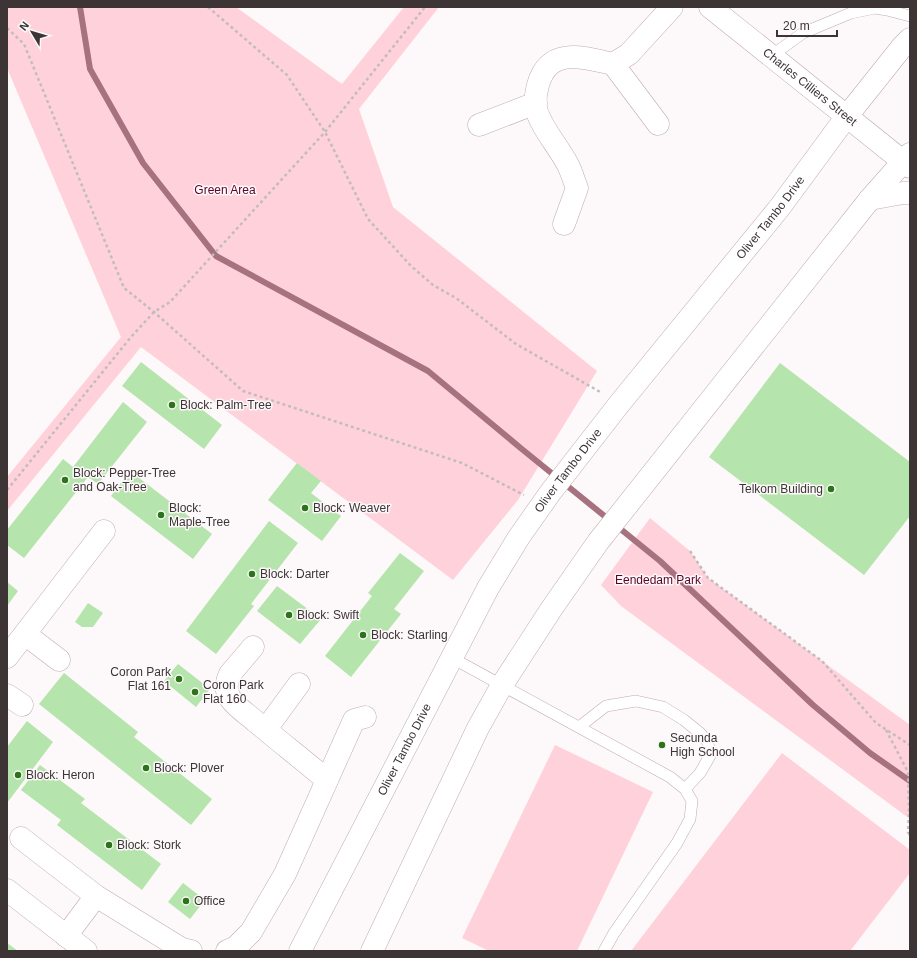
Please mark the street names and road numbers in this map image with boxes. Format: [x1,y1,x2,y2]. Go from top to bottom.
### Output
street label: Charles Cilliers Street [760,45,860,129]
street label: Oliver Tambo Drive [733,173,808,262]
street label: Oliver Tambo Drive [531,426,605,515]
street label: Oliver Tambo Drive [375,701,434,798]

